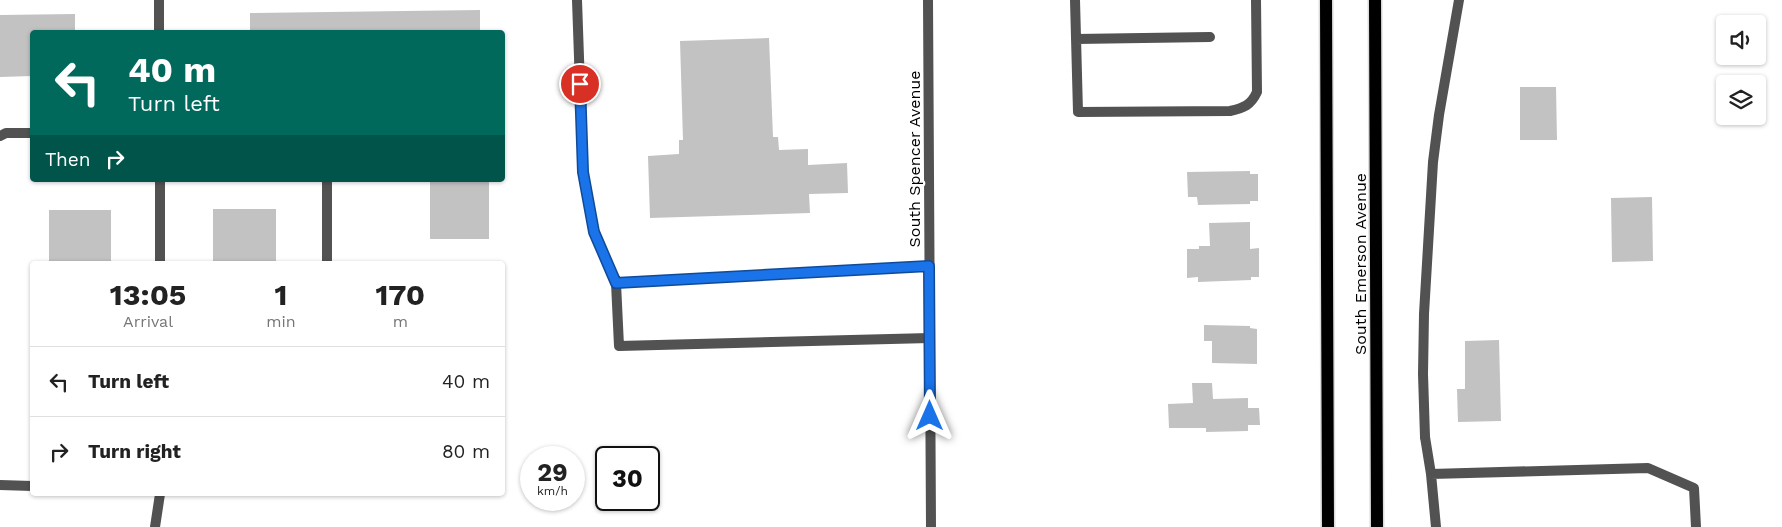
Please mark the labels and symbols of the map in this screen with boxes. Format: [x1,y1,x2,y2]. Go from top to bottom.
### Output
pin [559,63,601,105]
street label: South Spencer Avenue [905,71,924,247]
street label: South Emerson Avenue [1351,173,1370,355]
position arrow [903,389,955,441]
speed limit sign: 30 [595,446,660,511]

